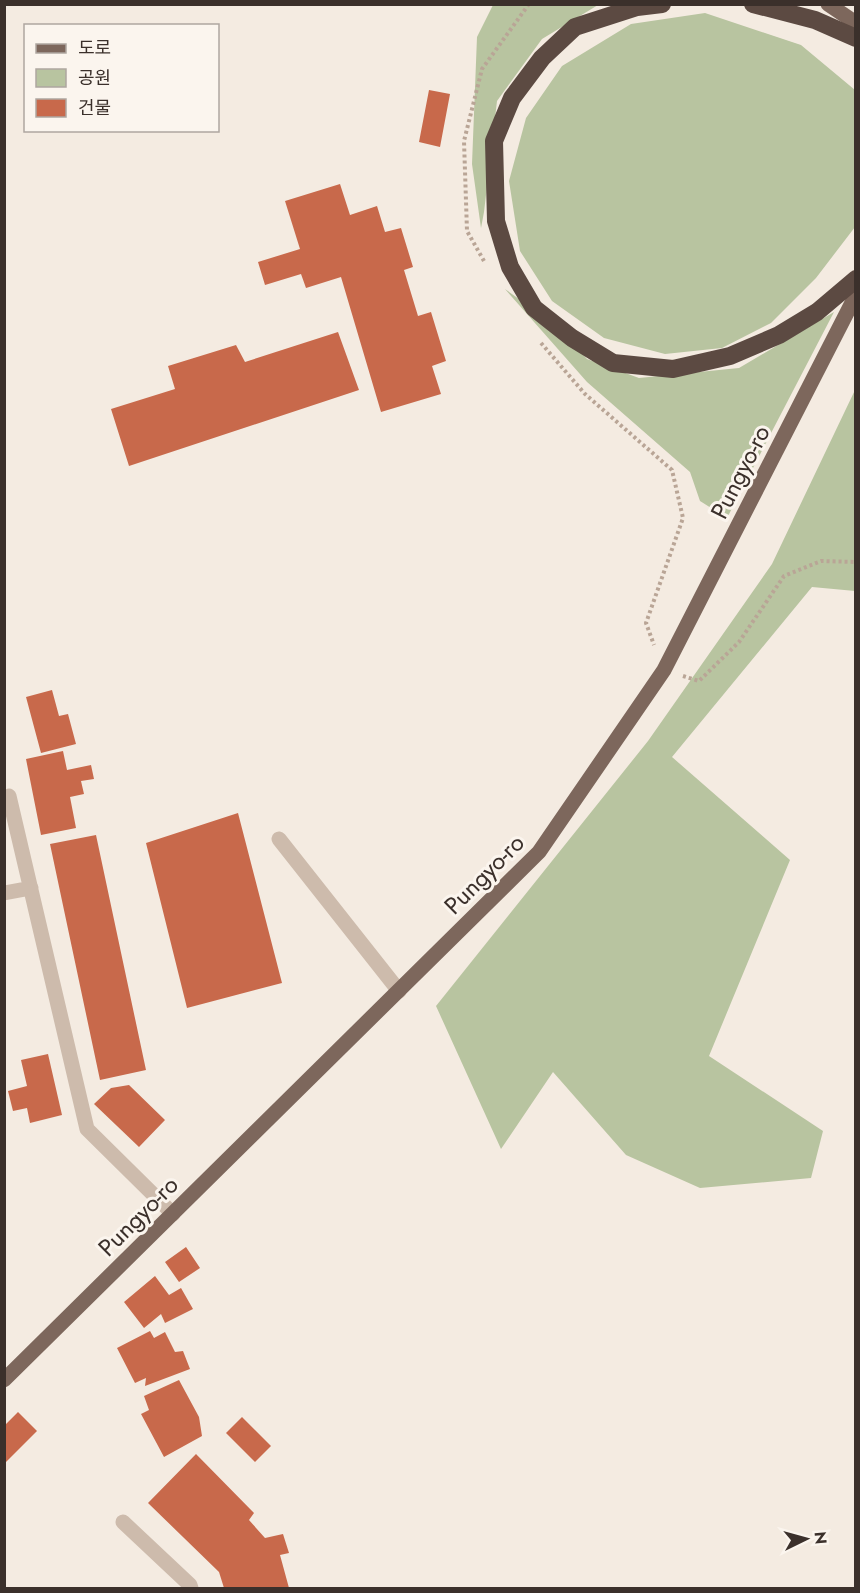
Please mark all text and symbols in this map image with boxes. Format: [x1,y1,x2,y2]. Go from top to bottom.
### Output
legend [24,24,219,132]
text: 도로 [78,35,111,61]
text: 공원 [78,65,111,91]
text: 건물 [78,95,111,121]
street label: Pungyo-ro [702,419,778,525]
street label: Pungyo-ro [436,826,532,922]
street label: Pungyo-ro [90,1168,186,1264]
north arrow [776,1509,836,1569]
text: N [808,1530,832,1545]

